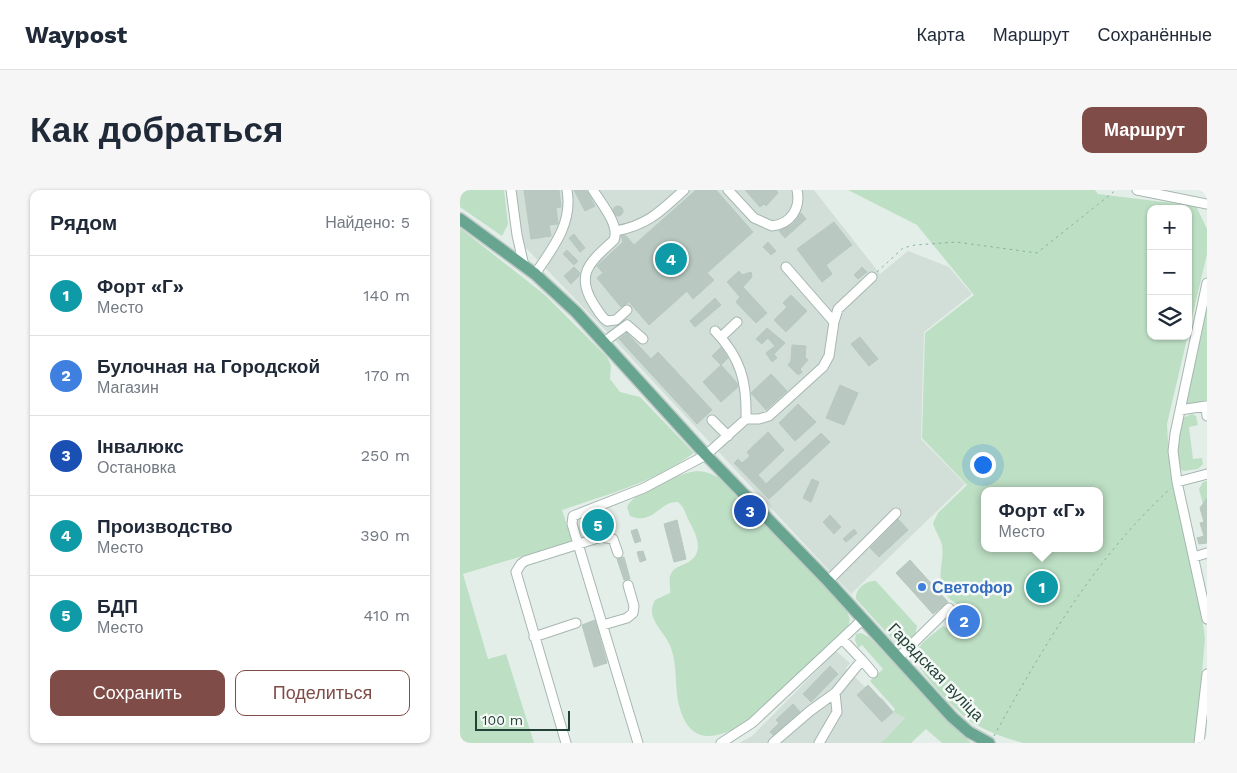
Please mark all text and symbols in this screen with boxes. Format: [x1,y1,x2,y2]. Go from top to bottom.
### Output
text: Waypost [25,21,127,49]
text: Карта [917,24,965,45]
text: Маршрут [993,24,1069,45]
text: Сохранённые [1097,24,1212,45]
button: Маршрут [1082,107,1207,153]
text: Как добраться [30,109,283,151]
map controls [1147,205,1192,340]
button: + [1147,205,1192,250]
text: Рядом [50,210,117,235]
text: Найдено: 5 [325,213,410,232]
pin: 4 [655,240,687,278]
button: − [1147,250,1192,295]
text: Форт «Г» [97,275,184,298]
text: 1 [63,286,69,305]
text: 140 m [363,286,410,305]
button: layers [1147,295,1192,340]
text: Место [97,298,143,317]
text: Булочная на Городской [97,355,320,378]
text: 2 [61,366,71,385]
text: 170 m [364,366,410,385]
text: Магазин [97,378,159,397]
text: Інвалюкс [97,435,184,458]
text: 3 [61,446,71,465]
text: 250 m [361,446,410,465]
your location [970,452,996,478]
text: Остановка [97,458,176,477]
popup [981,487,1103,552]
pin: 3 [734,492,766,530]
text: Форт «Г» [999,499,1085,522]
pin: 5 [582,506,614,544]
text: Производство [97,515,233,538]
text: Место [999,522,1045,541]
text: 4 [61,526,71,545]
text: 390 m [360,526,410,545]
text: Место [97,538,143,557]
pin: 1 [1026,568,1058,606]
place label: Светофор [932,578,1013,597]
marker: Светофор [916,581,928,593]
text: БДП [97,595,138,618]
pin: 2 [948,602,980,640]
text: 5 [61,606,71,625]
text: 410 m [364,606,410,625]
text: Место [97,618,143,637]
street label: Гарадская вуліца [884,619,988,725]
button: Сохранить [50,670,225,716]
button: Поделиться [235,670,410,716]
scale bar [475,708,570,731]
text: 100 m [482,712,523,728]

